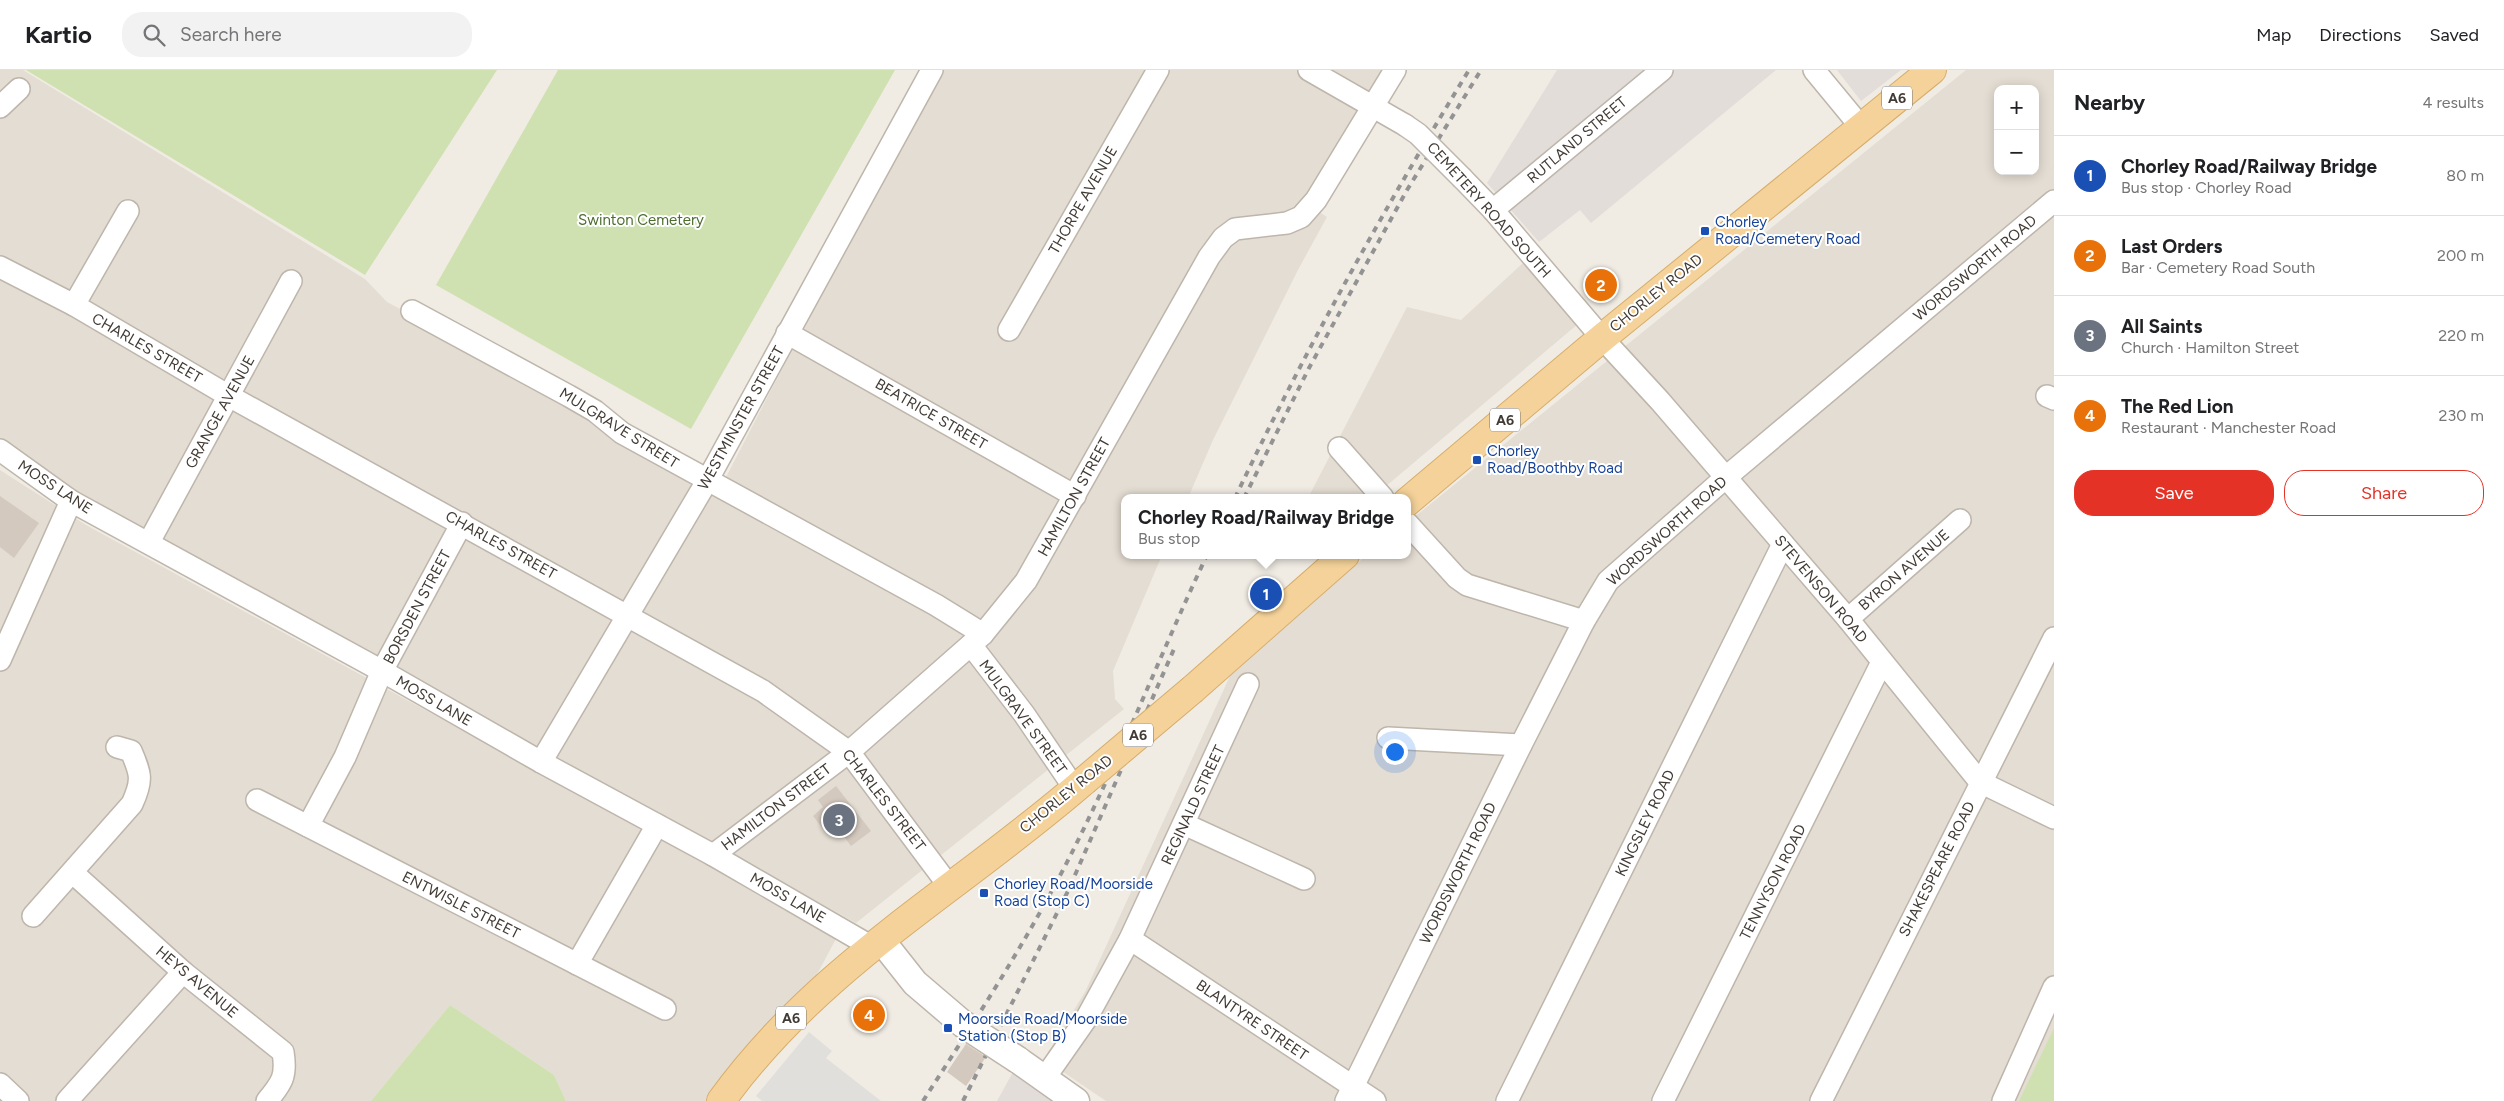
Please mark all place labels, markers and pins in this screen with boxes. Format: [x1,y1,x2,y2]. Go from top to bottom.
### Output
place label: Chorley Road/Cemetery Road [1715,213,1860,248]
marker: Chorley Road/Cemetery Road [1699,225,1711,237]
pin: 2 [1585,266,1617,304]
place label: Chorley Road/Boothby Road [1487,442,1623,477]
marker: Chorley Road/Boothby Road [1471,454,1483,466]
pin: 1 [1250,575,1282,613]
pin: 3 [823,801,855,839]
place label: Chorley Road/Moorside Road (Stop C) [994,875,1153,910]
marker: Chorley Road/Moorside Road (Stop C) [978,887,990,899]
pin: 4 [853,996,885,1034]
place label: Moorside Road/Moorside Station (Stop B) [958,1010,1127,1045]
marker: Moorside Road/Moorside Station (Stop B) [942,1022,954,1034]

